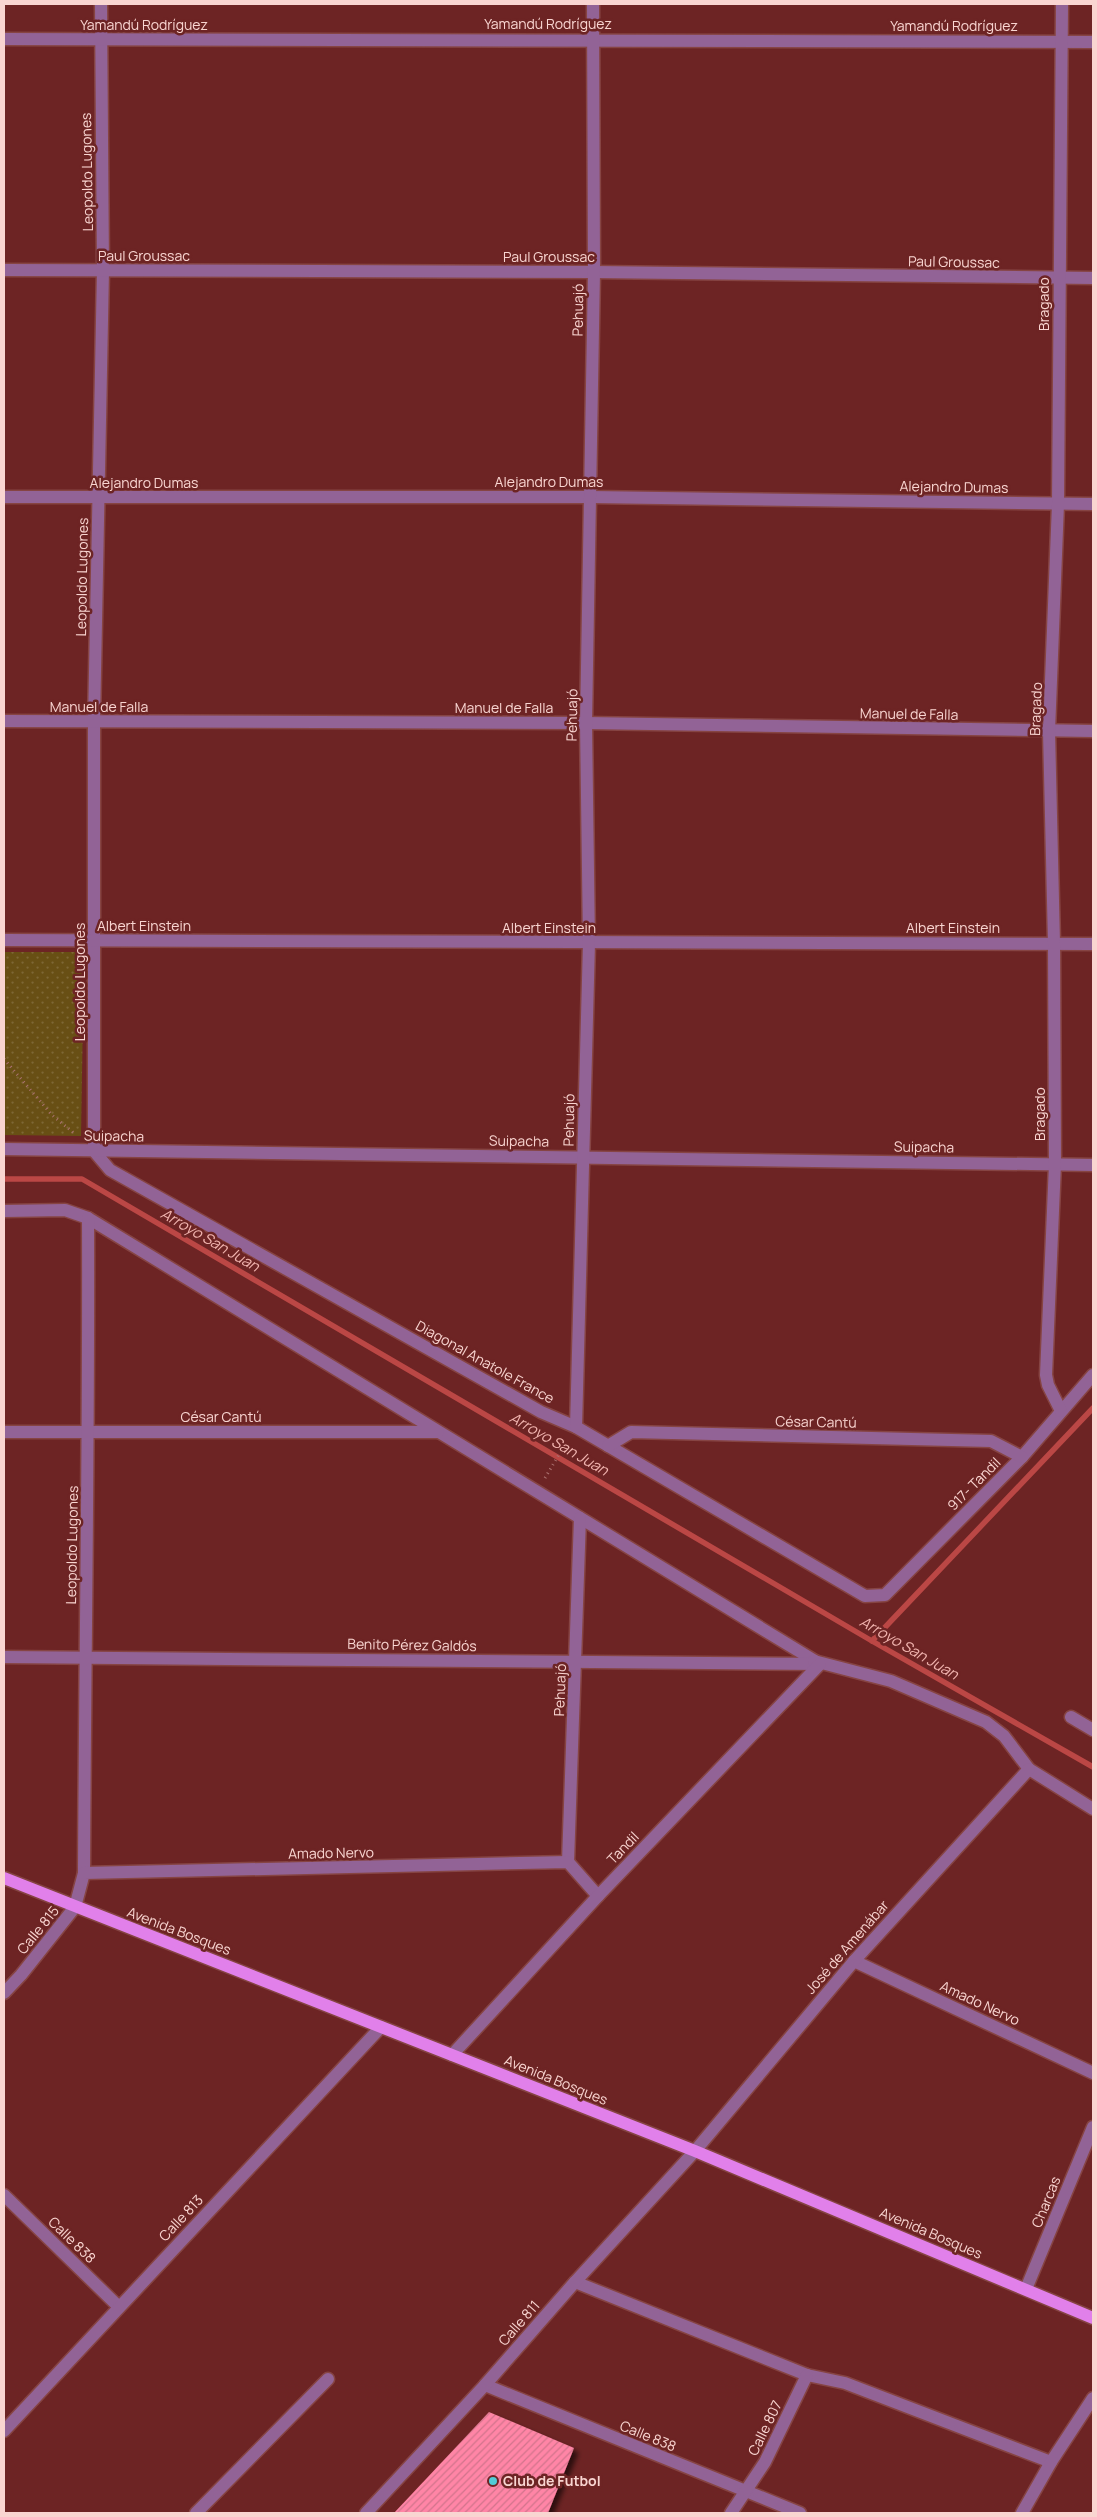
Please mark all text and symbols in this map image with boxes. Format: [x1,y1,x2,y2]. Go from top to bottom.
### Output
street label: Yamandú Rodríguez [484,14,612,33]
street label: Yamandú Rodríguez [80,15,208,34]
street label: Yamandú Rodríguez [890,16,1018,35]
street label: Leopoldo Lugones [76,113,97,232]
street label: Paul Groussac [98,246,190,265]
street label: Paul Groussac [503,247,595,266]
street label: Paul Groussac [908,251,1000,272]
street label: Bragado [1034,277,1053,331]
street label: Pehuajó [568,283,587,337]
street label: Alejandro Dumas [495,472,603,491]
street label: Alejandro Dumas [90,473,198,492]
street label: Alejandro Dumas [899,476,1009,497]
street label: Leopoldo Lugones [71,517,92,636]
street label: Bragado [1025,682,1046,736]
street label: Pehuajó [562,688,581,742]
street label: Manuel de Falla [50,697,148,716]
street label: Manuel de Falla [455,698,553,717]
street label: Manuel de Falla [860,703,958,724]
street label: Albert Einstein [97,916,191,935]
street label: Albert Einstein [502,918,596,937]
street label: Albert Einstein [906,918,1000,937]
street label: Leopoldo Lugones [70,923,89,1041]
street label: Bragado [1030,1087,1049,1141]
street label: Pehuajó [559,1093,578,1147]
street label: Suipacha [84,1125,144,1146]
street label: Suipacha [489,1130,549,1151]
street label: Suipacha [894,1136,954,1157]
water label: Arroyo San Juan [157,1203,264,1277]
street label: Diagonal Anatole France [413,1316,558,1408]
street label: César Cantú [180,1407,262,1426]
water label: Arroyo San Juan [506,1407,613,1481]
street label: César Cantú [775,1411,857,1432]
street label: 917- Tandil [943,1453,1004,1514]
street label: Leopoldo Lugones [61,1485,82,1604]
water label: Arroyo San Juan [856,1611,963,1685]
street label: Benito Pérez Galdós [347,1634,477,1655]
street label: Pehuajó [549,1663,570,1717]
street label: Tandil [603,1827,643,1868]
street label: Amado Nervo [288,1842,374,1863]
street label: José de Amenábar [801,1896,893,1998]
street label: Calle 815 [12,1902,63,1958]
street label: Avenida Bosques [124,1902,234,1959]
street label: Amado Nervo [937,1976,1023,2029]
street label: Avenida Bosques [502,2050,611,2109]
street label: Charcas [1027,2173,1064,2230]
street label: Calle 813 [154,2190,207,2245]
street label: Avenida Bosques [877,2202,985,2263]
street label: Calle 838 [44,2212,100,2267]
street label: Calle 811 [494,2296,544,2349]
street label: Calle 807 [743,2397,786,2458]
street label: Calle 838 [617,2416,679,2455]
place label: Club de Futbol [503,2471,601,2490]
marker: Club de Futbol [487,2475,499,2487]

